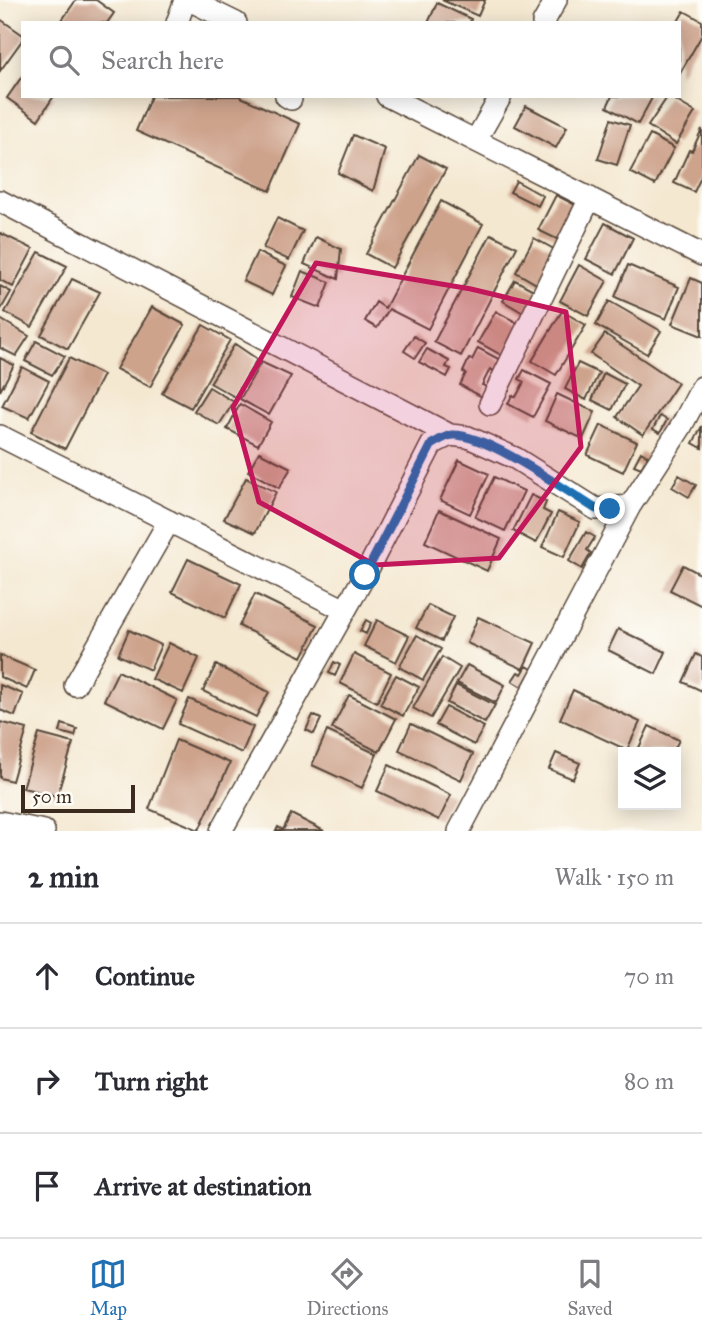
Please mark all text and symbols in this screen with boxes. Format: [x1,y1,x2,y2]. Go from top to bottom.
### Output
search box [21,21,681,98]
icon: search [45,41,83,79]
text: Search here [101,44,224,76]
route end [594,493,625,524]
route start [349,559,380,590]
map controls [618,747,681,810]
button: layers [618,747,681,810]
scale bar [21,782,135,814]
text: 50 m [32,785,72,808]
text: 2 min [28,859,99,895]
text: Walk · 150 m [554,863,674,891]
icon: ahead [28,957,66,995]
text: Continue [95,960,195,992]
text: 70 m [624,962,674,990]
icon: right [28,1062,66,1100]
text: Turn right [95,1065,208,1097]
text: 80 m [624,1067,674,1095]
icon: arrive [28,1167,66,1205]
text: Arrive at destination [95,1170,312,1202]
tab: Map [89,1255,127,1320]
tab: Directions [306,1255,388,1320]
tab: Saved [567,1255,613,1320]

